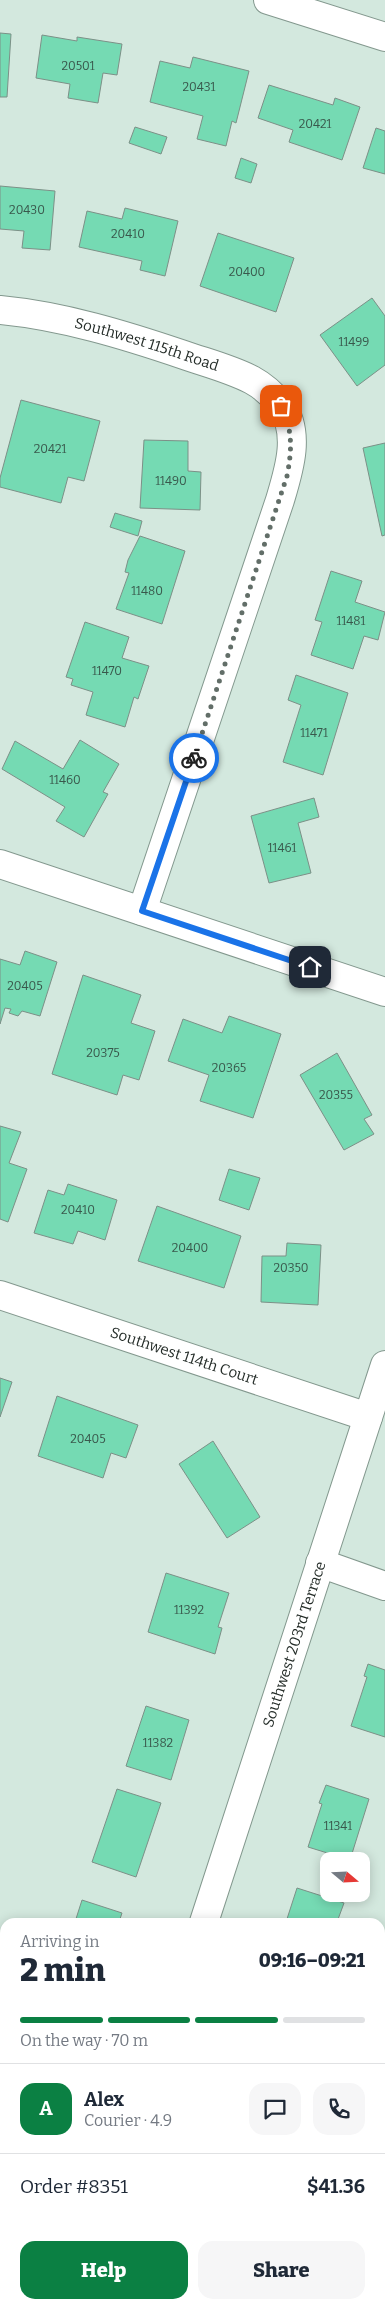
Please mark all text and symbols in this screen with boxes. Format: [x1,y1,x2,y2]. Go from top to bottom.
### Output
house number: 20501 [61,59,95,73]
house number: 20431 [183,80,216,94]
house number: 20421 [299,117,331,131]
house number: 20430 [9,203,45,217]
house number: 20410 [111,227,145,241]
house number: 20400 [229,265,265,279]
street label: Southwest 115th Road [73,314,221,375]
house number: 11499 [339,335,369,349]
pin [260,385,302,427]
icon: bag [267,392,295,420]
house number: 20421 [34,442,66,456]
house number: 11490 [155,474,187,488]
house number: 11480 [131,584,163,598]
house number: 11481 [337,614,366,628]
house number: 11470 [92,664,122,678]
house number: 11471 [300,726,328,740]
courier [169,733,219,783]
icon: bike [180,744,208,772]
house number: 11460 [49,773,81,787]
house number: 11461 [268,841,296,855]
pin [289,946,331,988]
icon: home [296,953,324,981]
house number: 20405 [7,979,43,993]
house number: 20375 [86,1046,120,1060]
house number: 20365 [212,1061,246,1075]
house number: 20355 [319,1088,353,1102]
house number: 20410 [61,1203,95,1217]
house number: 20400 [172,1241,208,1255]
house number: 20350 [273,1261,309,1275]
street label: Southwest 114th Court [108,1323,261,1389]
house number: 20405 [70,1432,106,1446]
street label: Southwest 203rd Terrace [259,1559,330,1730]
house number: 11392 [174,1603,204,1617]
house number: 11382 [143,1736,173,1750]
house number: 11341 [324,1819,352,1833]
north arrow [320,1852,370,1902]
map controls [320,1852,370,1902]
text: Arriving in [20,1932,99,1951]
text: 09:16–09:21 [259,1949,365,1972]
text: 2 min [20,1951,106,1989]
text: On the way · 70 m [20,2031,148,2050]
button: chat [249,2083,301,2135]
button: phone [313,2083,365,2135]
text: Alex [84,2088,124,2111]
text: A [39,2097,53,2120]
text: Courier · 4.9 [84,2111,172,2130]
text: Order #8351 [20,2175,128,2198]
text: $41.36 [307,2175,365,2198]
button: Help [20,2241,188,2299]
button: Share [198,2241,365,2299]

